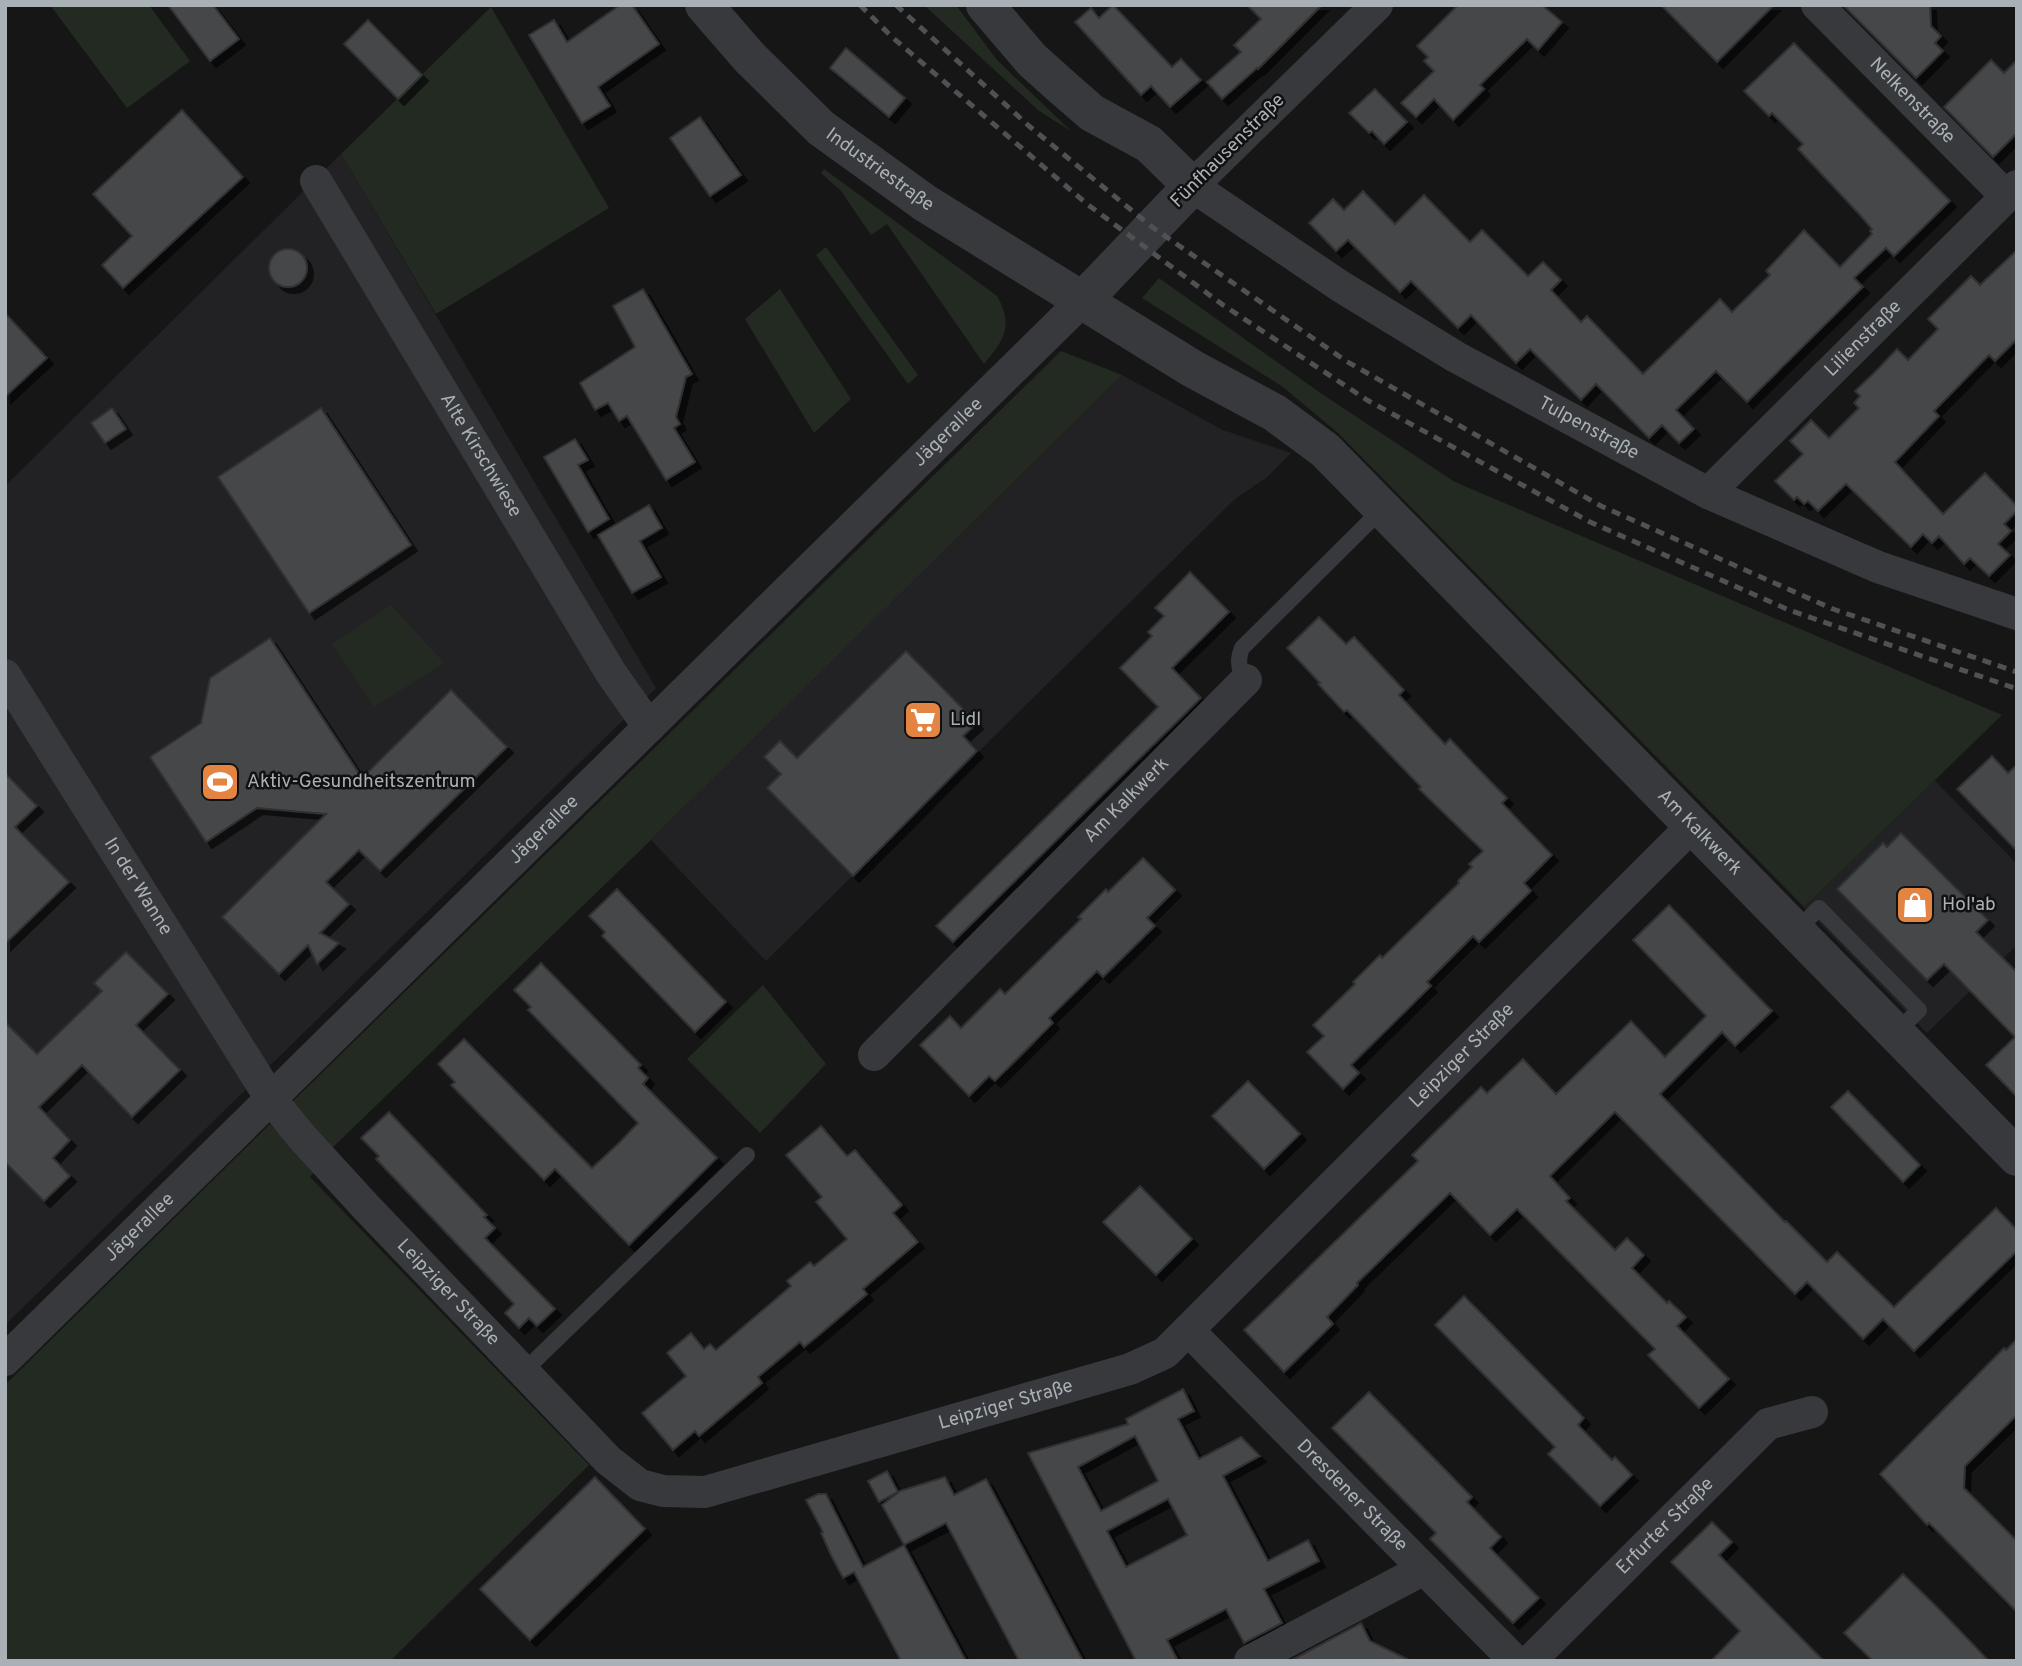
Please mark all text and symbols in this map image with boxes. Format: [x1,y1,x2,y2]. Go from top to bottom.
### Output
street label: Nelkenstraße [1864,53,1960,149]
street label: Fünfhausenstraße [1166,89,1290,213]
street label: Industriestraße [821,123,938,217]
street label: Lilienstraße [1820,295,1907,382]
street label: Alte Kirschwiese [434,389,527,522]
street label: Tulpenstraße [1534,392,1643,465]
street label: Jägerallee [908,393,989,472]
supermarket icon: Lidl [902,699,944,741]
place label: Lidl [950,708,981,732]
street label: Am Kalkwerk [1079,752,1175,848]
sports icon: Aktiv-Gesundheitszentrum [199,761,241,803]
place label: Aktiv-Gesundheitszentrum [247,770,476,794]
street label: Am Kalkwerk [1652,784,1747,881]
street label: Jägerallee [504,790,584,870]
street label: In der Wanne [98,833,178,940]
shop icon: Hol'ab [1894,884,1936,926]
place label: Hol'ab [1942,893,1996,917]
street label: Leipziger Straße [1404,998,1520,1114]
street label: Jägerallee [100,1188,180,1267]
street label: Leipziger Straße [391,1234,505,1351]
street label: Leipziger Straße [936,1374,1076,1436]
street label: Dresdener Straße [1291,1434,1412,1557]
street label: Erfurter Straße [1612,1473,1719,1580]

